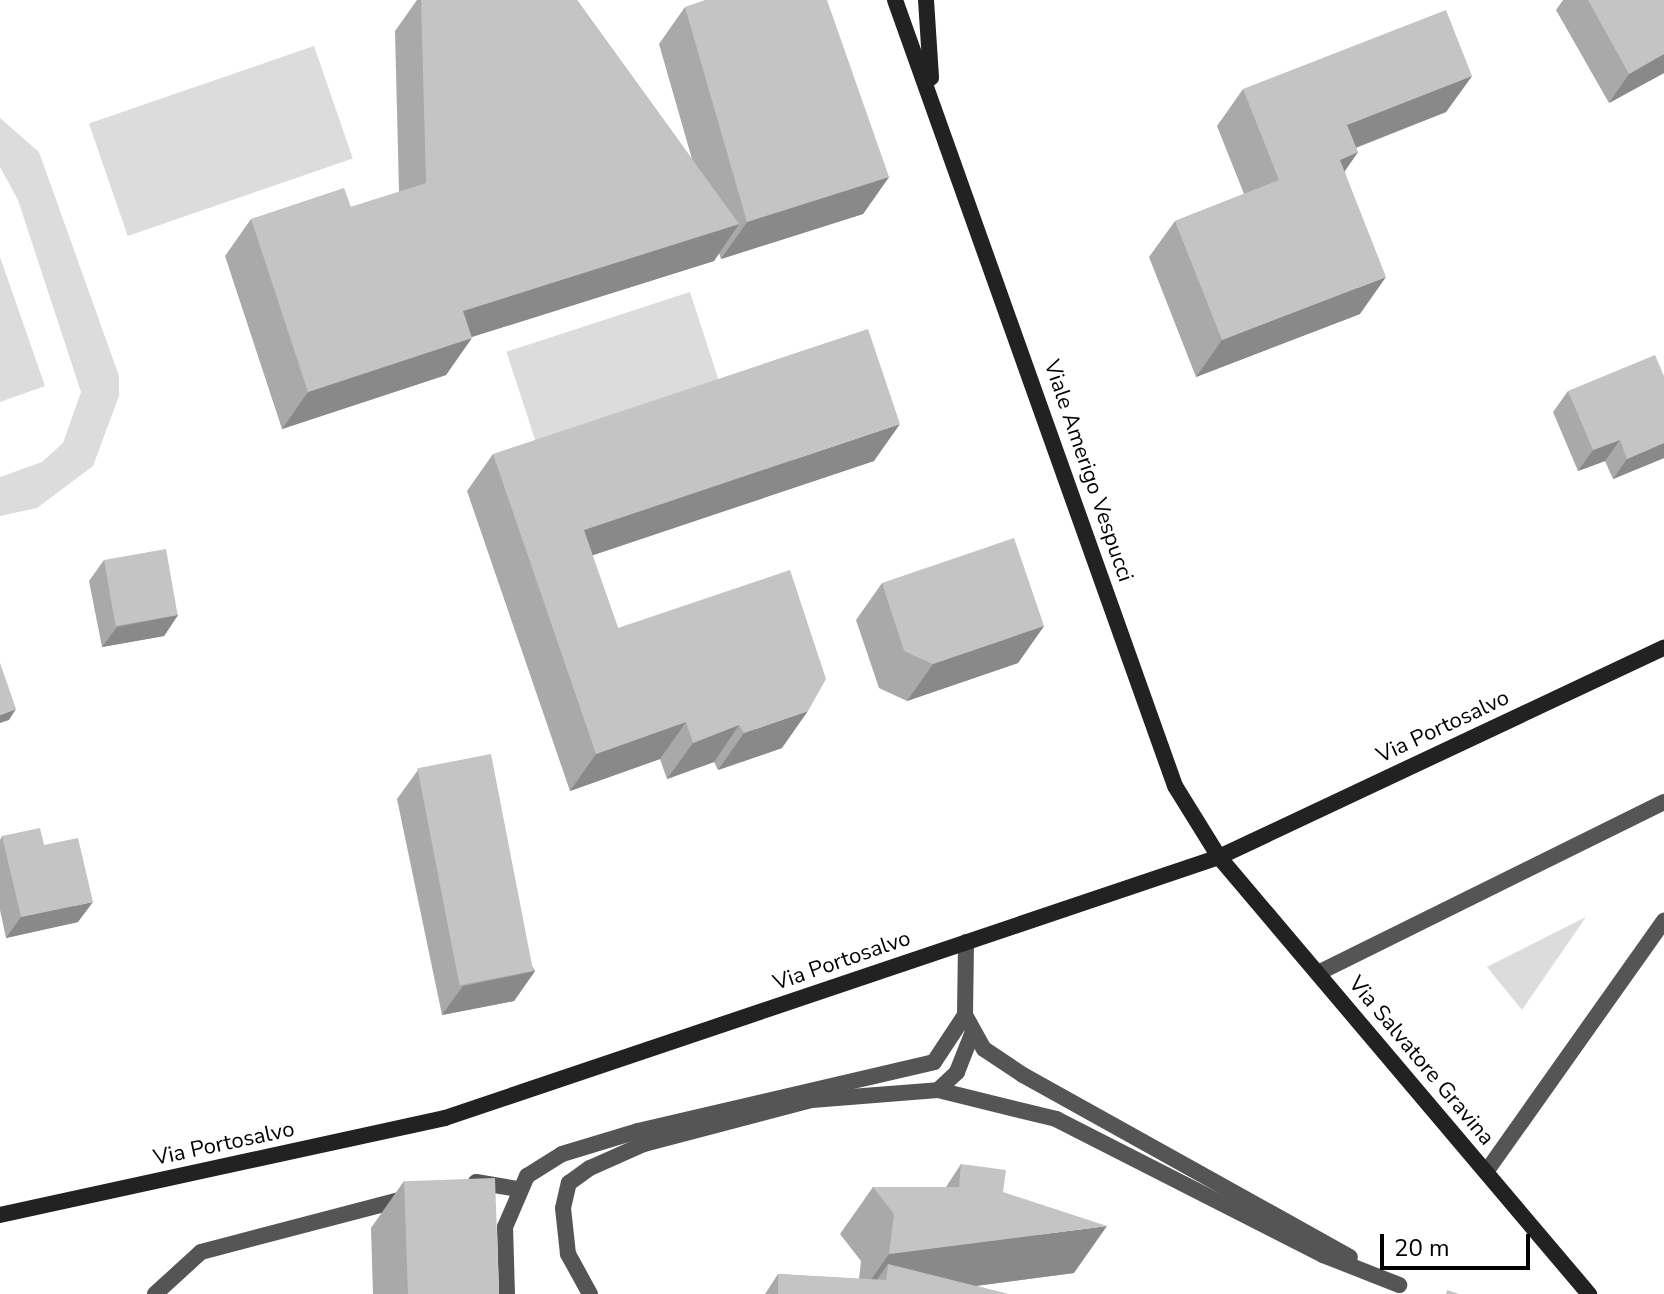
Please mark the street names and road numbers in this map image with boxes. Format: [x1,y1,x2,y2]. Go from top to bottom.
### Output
street label: Viale Amerigo Vespucci [1038,357,1138,585]
street label: Via Portosalvo [1372,685,1514,769]
street label: Via Portosalvo [770,925,914,997]
street label: Via Salvatore Gravina [1343,971,1499,1151]
street label: Via Portosalvo [151,1116,297,1172]

